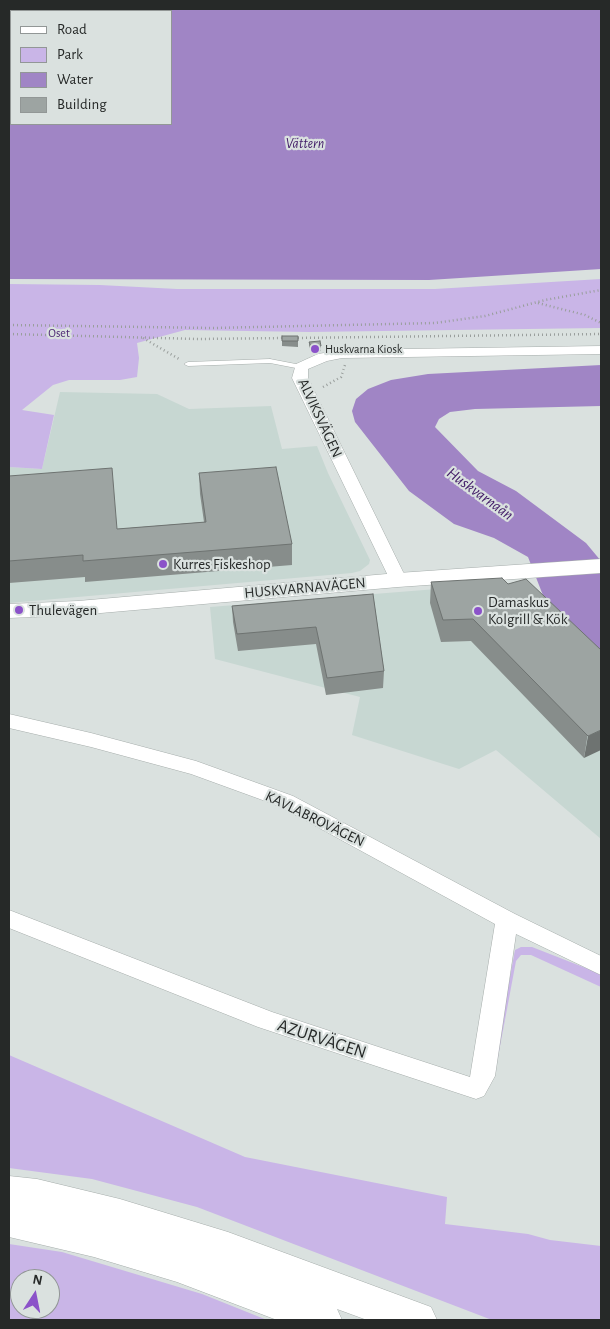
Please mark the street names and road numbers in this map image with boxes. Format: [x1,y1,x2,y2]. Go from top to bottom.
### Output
street label: ALVIKSVÄGEN [294,376,346,460]
street label: HUSKVARNAVÄGEN [244,574,366,602]
street label: KAVLABROVÄGEN [262,787,368,851]
street label: AZURVÄGEN [275,1014,369,1064]

